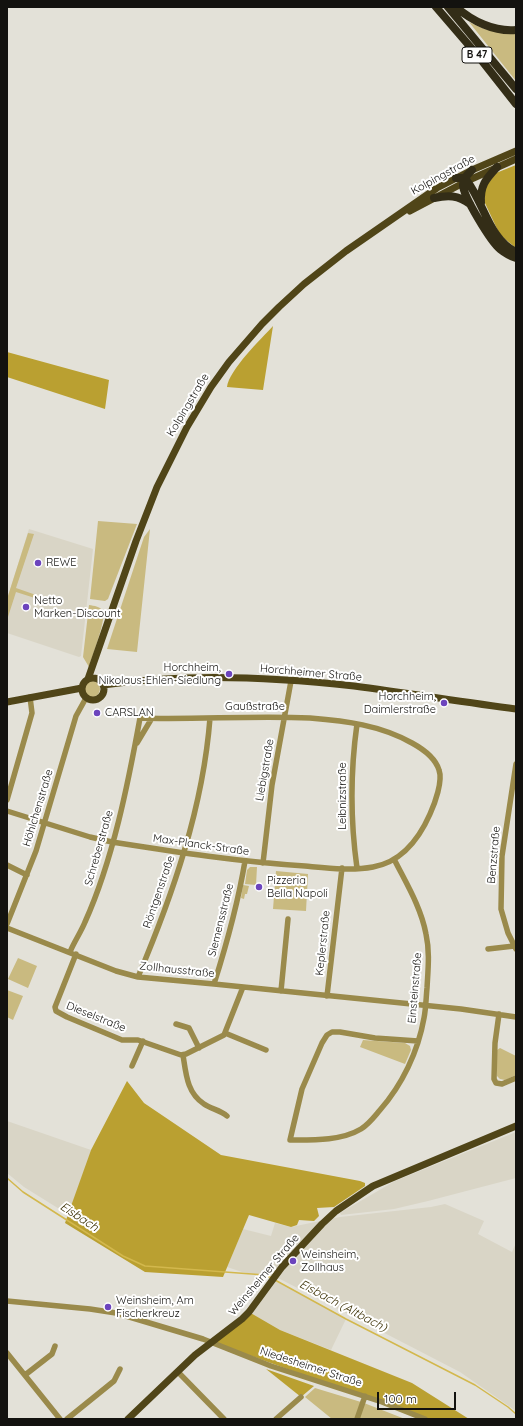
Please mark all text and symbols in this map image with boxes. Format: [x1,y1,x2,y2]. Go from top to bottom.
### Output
road number: B 47 [462,47,492,63]
street label: Kolpingstraße [409,152,477,198]
street label: Kolpingstraße [164,371,212,439]
place label: REWE [46,556,76,570]
marker: REWE [33,558,43,568]
place label: Netto Marken-Discount [34,594,121,620]
marker: Netto Marken-Discount [21,602,31,612]
place label: Horchheim, Nikolaus-Ehlen-Siedlung [98,661,221,687]
street label: Horchheimer Straße [259,662,363,684]
marker: Horchheim, Nikolaus-Ehlen-Siedlung [224,669,234,679]
place label: Horchheim, Daimlerstraße [364,690,436,716]
marker: Horchheim, Daimlerstraße [439,698,449,708]
street label: Gaußstraße [225,700,285,714]
place label: CARSLAN [105,706,154,720]
marker: CARSLAN [92,708,102,718]
street label: Liebigstraße [253,738,277,802]
street label: Leibnizstraße [336,762,350,830]
street label: Höhlchenstraße [20,768,56,848]
street label: Schreberstraße [82,809,116,887]
street label: Benzstraße [485,826,503,884]
street label: Max-Planck-Straße [152,832,250,858]
street label: Röntgenstraße [140,854,178,930]
place label: Pizzeria Bella Napoli [267,874,328,900]
street label: Siemensstraße [206,882,236,958]
marker: Pizzeria Bella Napoli [254,882,264,892]
street label: Keplerstraße [313,910,333,976]
street label: Einsteinstraße [405,952,425,1024]
street label: Zollhausstraße [139,959,215,981]
street label: Dieselstraße [64,999,128,1035]
water label: Eisbach [57,1199,101,1235]
street label: Weinsheimer Straße [226,1232,302,1318]
place label: Weinsheim, Zollhaus [301,1248,359,1274]
marker: Weinsheim, Zollhaus [288,1256,298,1266]
water label: Eisbach (Altbach) [297,1277,389,1335]
place label: Weinsheim, Am Fischerkreuz [116,1294,194,1320]
marker: Weinsheim, Am Fischerkreuz [103,1302,113,1312]
street label: Niedesheimer Straße [258,1344,364,1390]
scale bar [379,1384,458,1410]
text: 100 m [384,1391,417,1406]

